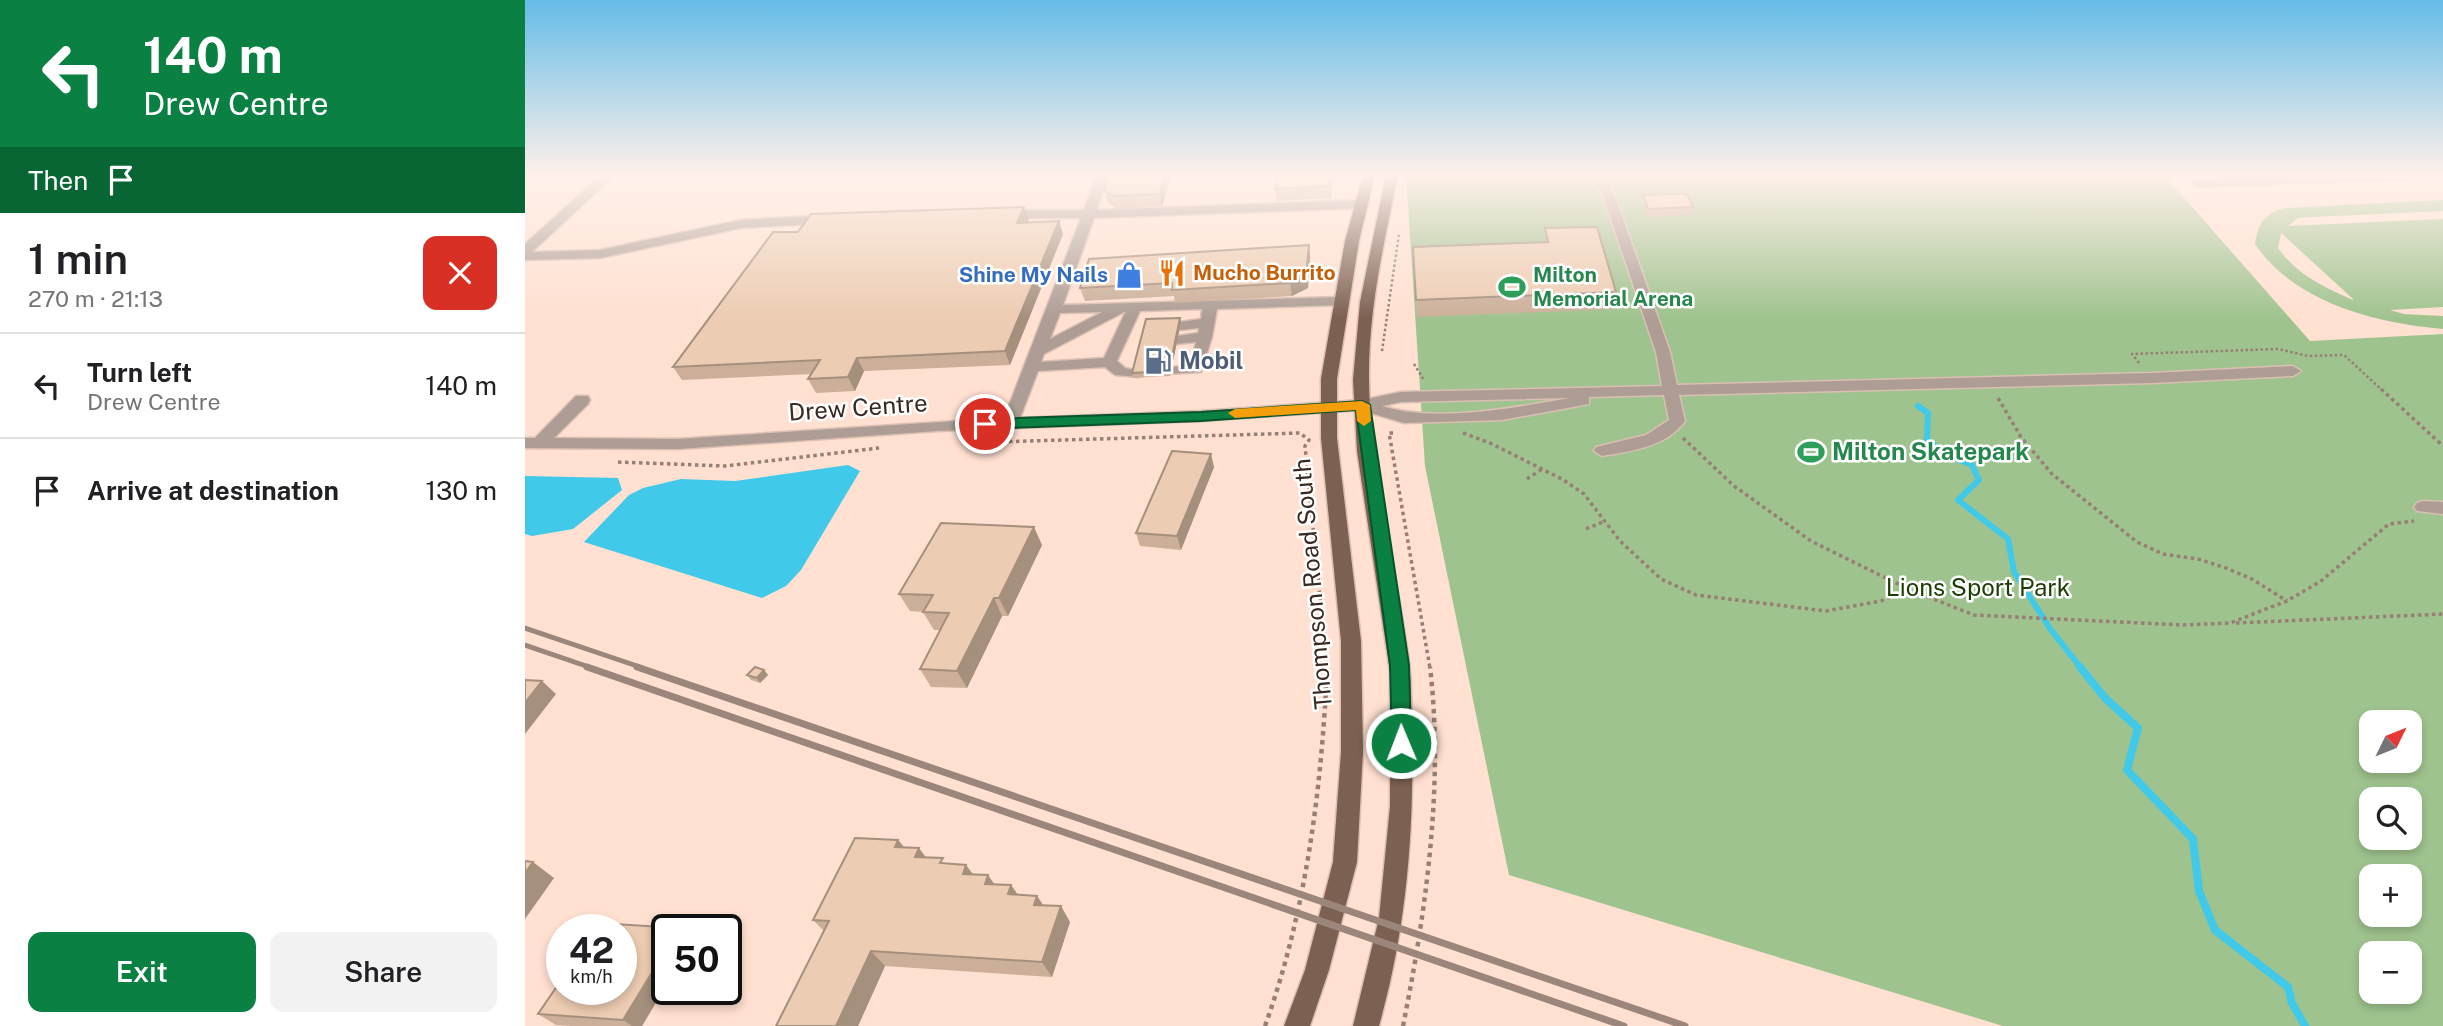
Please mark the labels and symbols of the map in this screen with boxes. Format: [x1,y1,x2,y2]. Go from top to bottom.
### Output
restaurant icon: Mucho Burrito [1157,258,1187,288]
shop icon: Shine My Nails [1114,260,1144,290]
place label: Mucho Burrito [1193,260,1336,285]
place label: Shine My Nails [959,262,1108,287]
place label: Milton Memorial Arena [1533,262,1693,311]
sports icon: Milton Memorial Arena [1497,272,1527,302]
fuel station icon: Mobil [1143,346,1173,376]
place label: Mobil [1179,346,1244,374]
street label: Drew Centre [787,388,928,426]
pin [955,394,1015,454]
sports icon: Milton Skatepark [1796,437,1826,467]
place label: Milton Skatepark [1832,437,2029,465]
street label: Thompson Road South [1287,458,1337,711]
park label: Lions Sport Park [1886,573,2070,601]
position arrow [1364,706,1438,780]
north arrow [2359,710,2422,774]
speed limit sign: 50 [651,914,742,1005]

